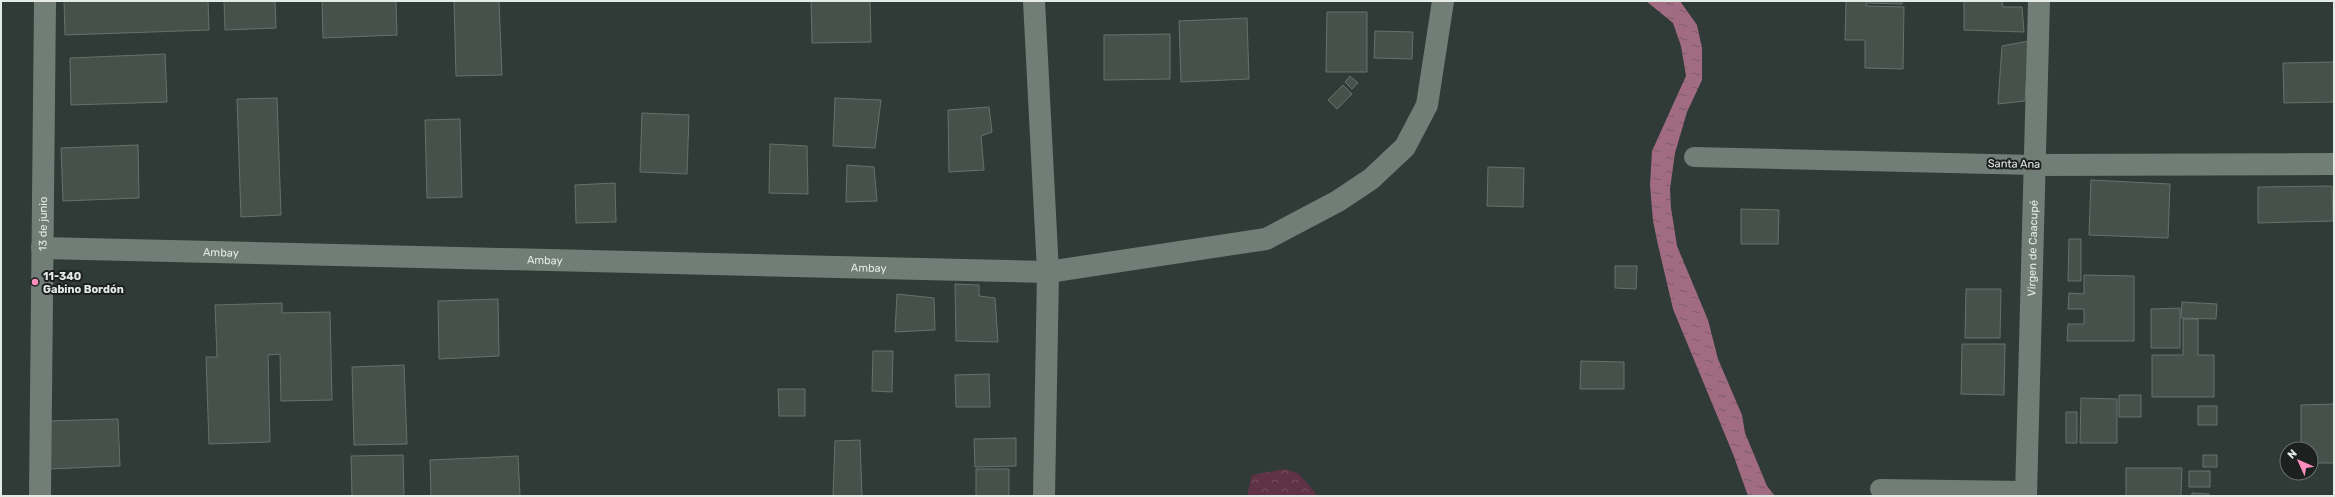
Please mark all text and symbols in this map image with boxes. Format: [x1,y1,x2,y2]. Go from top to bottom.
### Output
street label: Santa Ana [1988,157,2040,171]
street label: 13 de junio [36,197,50,251]
street label: Virgen de Caacupé [2025,200,2040,296]
street label: Ambay [203,245,239,259]
street label: Ambay [527,253,563,267]
street label: Ambay [851,261,887,275]
place label: 11-340 Gabino Bordón [43,270,124,296]
marker: 11-340 Gabino Bordón [30,277,40,287]
north arrow [2279,441,2319,481]
text: N [2285,447,2300,462]

